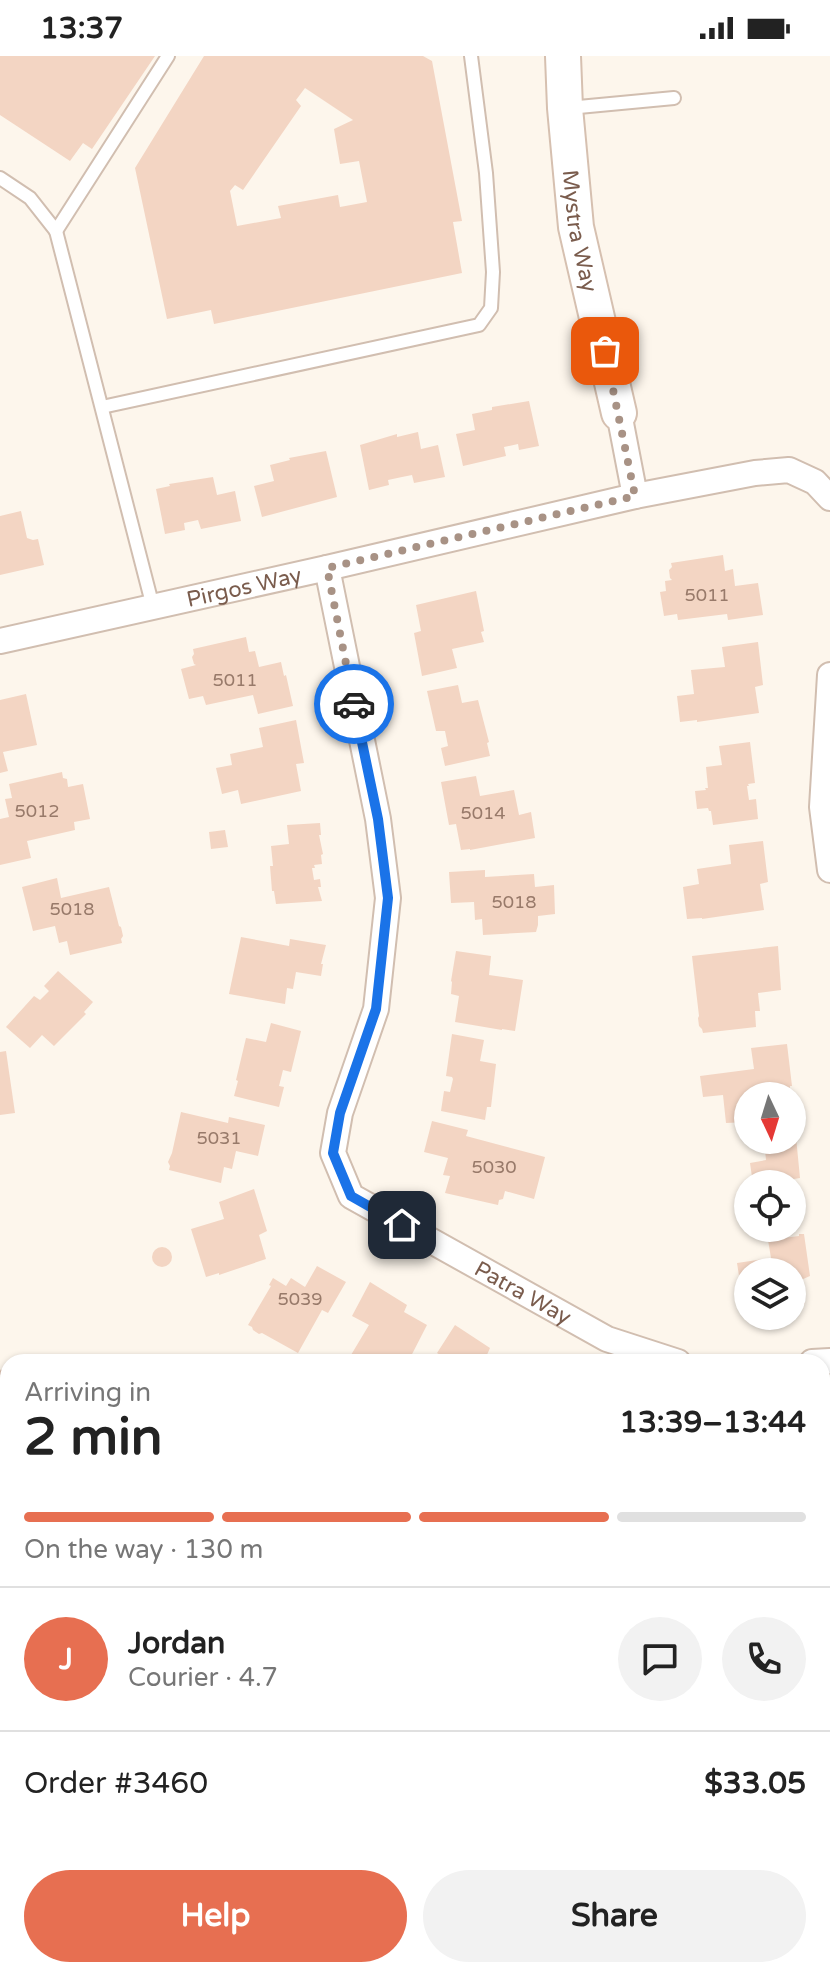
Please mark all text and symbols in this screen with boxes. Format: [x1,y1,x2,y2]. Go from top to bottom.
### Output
text: 13:37 [40,10,123,47]
street label: Mystra Way [557,169,603,295]
pin [571,317,639,385]
icon: bag [583,329,627,373]
street label: Pirgos Way [184,562,304,613]
house number: 5011 [684,584,730,606]
courier [314,664,394,744]
house number: 5011 [212,669,258,691]
icon: car [332,682,376,726]
house number: 5012 [14,800,60,822]
house number: 5014 [460,802,506,824]
house number: 5018 [491,891,537,913]
house number: 5018 [49,898,95,920]
north arrow [734,1082,806,1154]
map controls [734,1082,806,1330]
house number: 5031 [196,1127,242,1149]
house number: 5030 [471,1156,517,1178]
button: locate [734,1170,806,1242]
pin [368,1191,436,1259]
icon: home [380,1203,424,1247]
street label: Patra Way [470,1256,576,1331]
button: layers [734,1258,806,1330]
house number: 5039 [277,1288,323,1310]
text: Arriving in [24,1377,151,1408]
text: 13:39–13:44 [619,1404,806,1441]
text: 2 min [24,1406,163,1469]
text: On the way · 130 m [24,1534,263,1565]
button: chat [618,1617,702,1701]
button: phone [722,1617,806,1701]
text: Jordan [128,1625,225,1662]
text: J [59,1641,73,1678]
text: Courier · 4.7 [128,1662,278,1693]
text: Order #3460 [24,1765,208,1802]
text: $33.05 [704,1765,806,1802]
button: Help [24,1870,407,1962]
button: Share [423,1870,806,1962]

